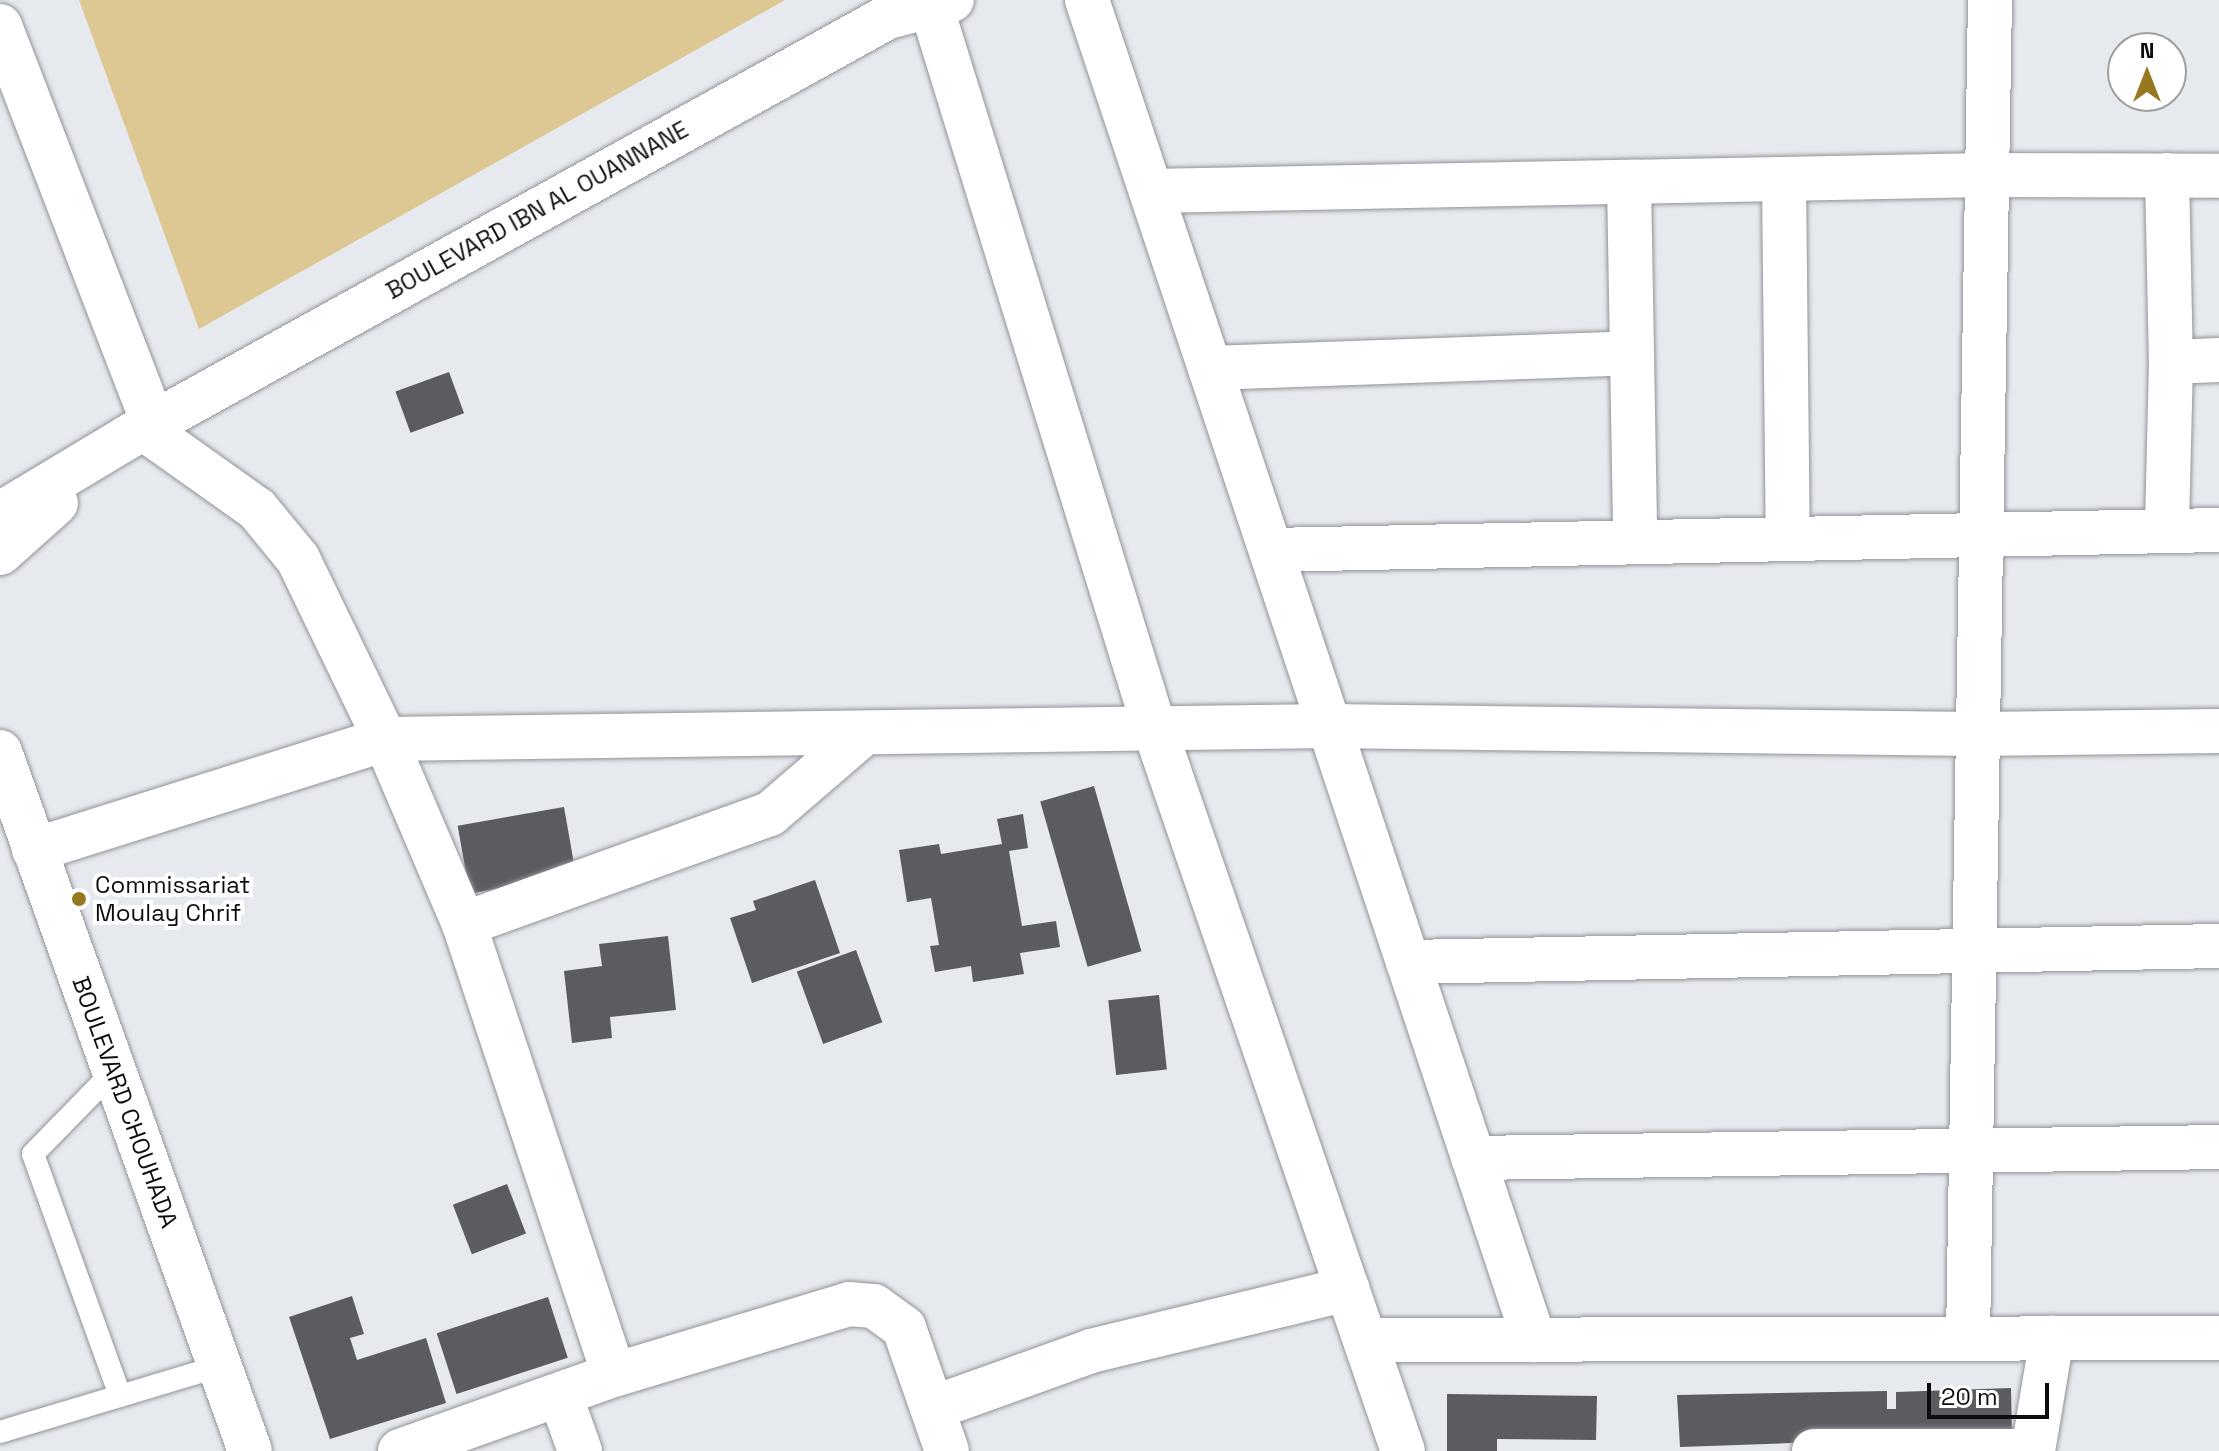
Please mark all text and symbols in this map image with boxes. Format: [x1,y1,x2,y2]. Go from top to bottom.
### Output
north arrow [2107,32,2187,112]
text: N [2140,36,2154,64]
street label: BOULEVARD IBN AL OUANNANE [380,115,694,305]
place label: Commissariat Moulay Chrif [95,871,250,927]
marker: Commissariat Moulay Chrif [70,890,88,908]
street label: BOULEVARD CHOUHADA [66,972,184,1232]
scale bar [1931,1367,2053,1417]
text: 20 m [1941,1381,1998,1412]

